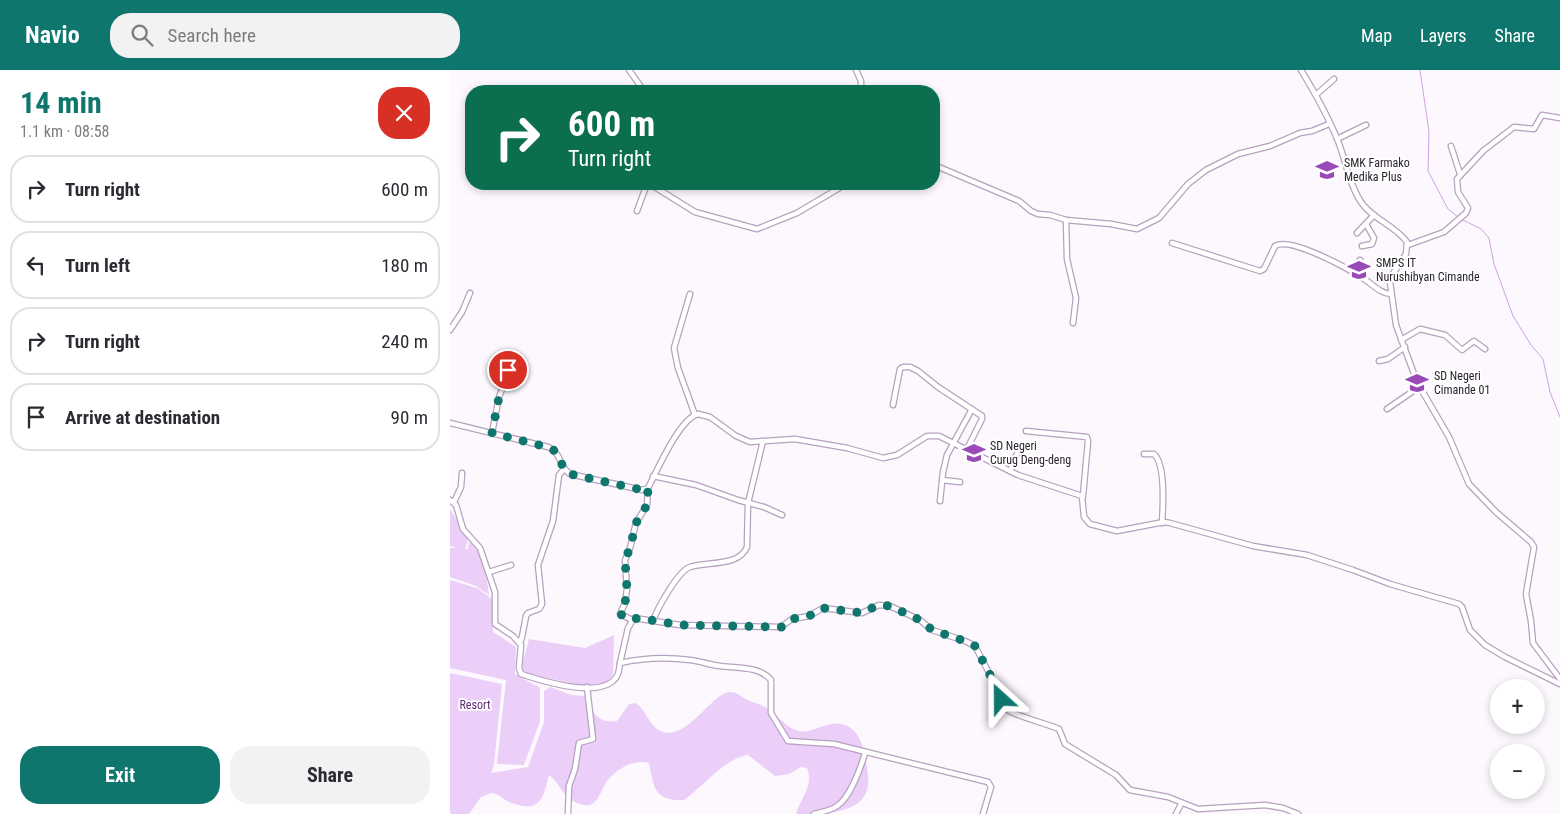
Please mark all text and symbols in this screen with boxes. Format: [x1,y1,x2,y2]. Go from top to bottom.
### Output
search box [110,13,460,58]
text: Navio [25,21,80,49]
icon: search [128,21,156,49]
text: Search here [168,24,256,47]
text: Map [1361,25,1392,46]
text: Layers [1420,25,1467,46]
text: Share [1495,25,1535,46]
text: 14 min [20,85,102,120]
button: close [378,87,430,139]
text: 600 m [568,104,655,145]
icon: right [485,105,550,170]
text: 1.1 km · 08:58 [20,122,110,141]
text: Turn right [568,146,651,171]
place label: SMK Farmako Medika Plus [1344,156,1410,184]
school or university icon: SMK Farmako Medika Plus [1314,157,1340,183]
icon: right [22,175,50,203]
text: Turn right [65,178,140,201]
text: 600 m [381,178,428,201]
icon: left [22,251,50,279]
text: Turn left [65,254,130,277]
text: 180 m [381,254,428,277]
place label: SMPS IT Nurushibyan Cimande [1376,256,1480,284]
school or university icon: SMPS IT Nurushibyan Cimande [1346,257,1372,283]
icon: right [22,327,50,355]
text: Turn right [65,330,140,353]
text: 240 m [381,330,428,353]
pin [487,349,529,391]
icon: arrive [494,356,522,384]
place label: SD Negeri Cimande 01 [1434,369,1490,397]
school or university icon: SD Negeri Cimande 01 [1404,370,1430,396]
icon: arrive [22,403,50,431]
text: Arrive at destination [65,406,220,429]
text: 90 m [391,406,428,429]
place label: SD Negeri Curug Deng-deng [990,439,1071,467]
school or university icon: SD Negeri Curug Deng-deng [961,440,987,466]
position arrow [974,672,1026,724]
map controls [1490,679,1545,799]
button: + [1490,679,1545,734]
park label: Resort [460,698,491,712]
button: − [1490,744,1545,799]
button: Exit [20,746,220,804]
button: Share [230,746,430,804]

